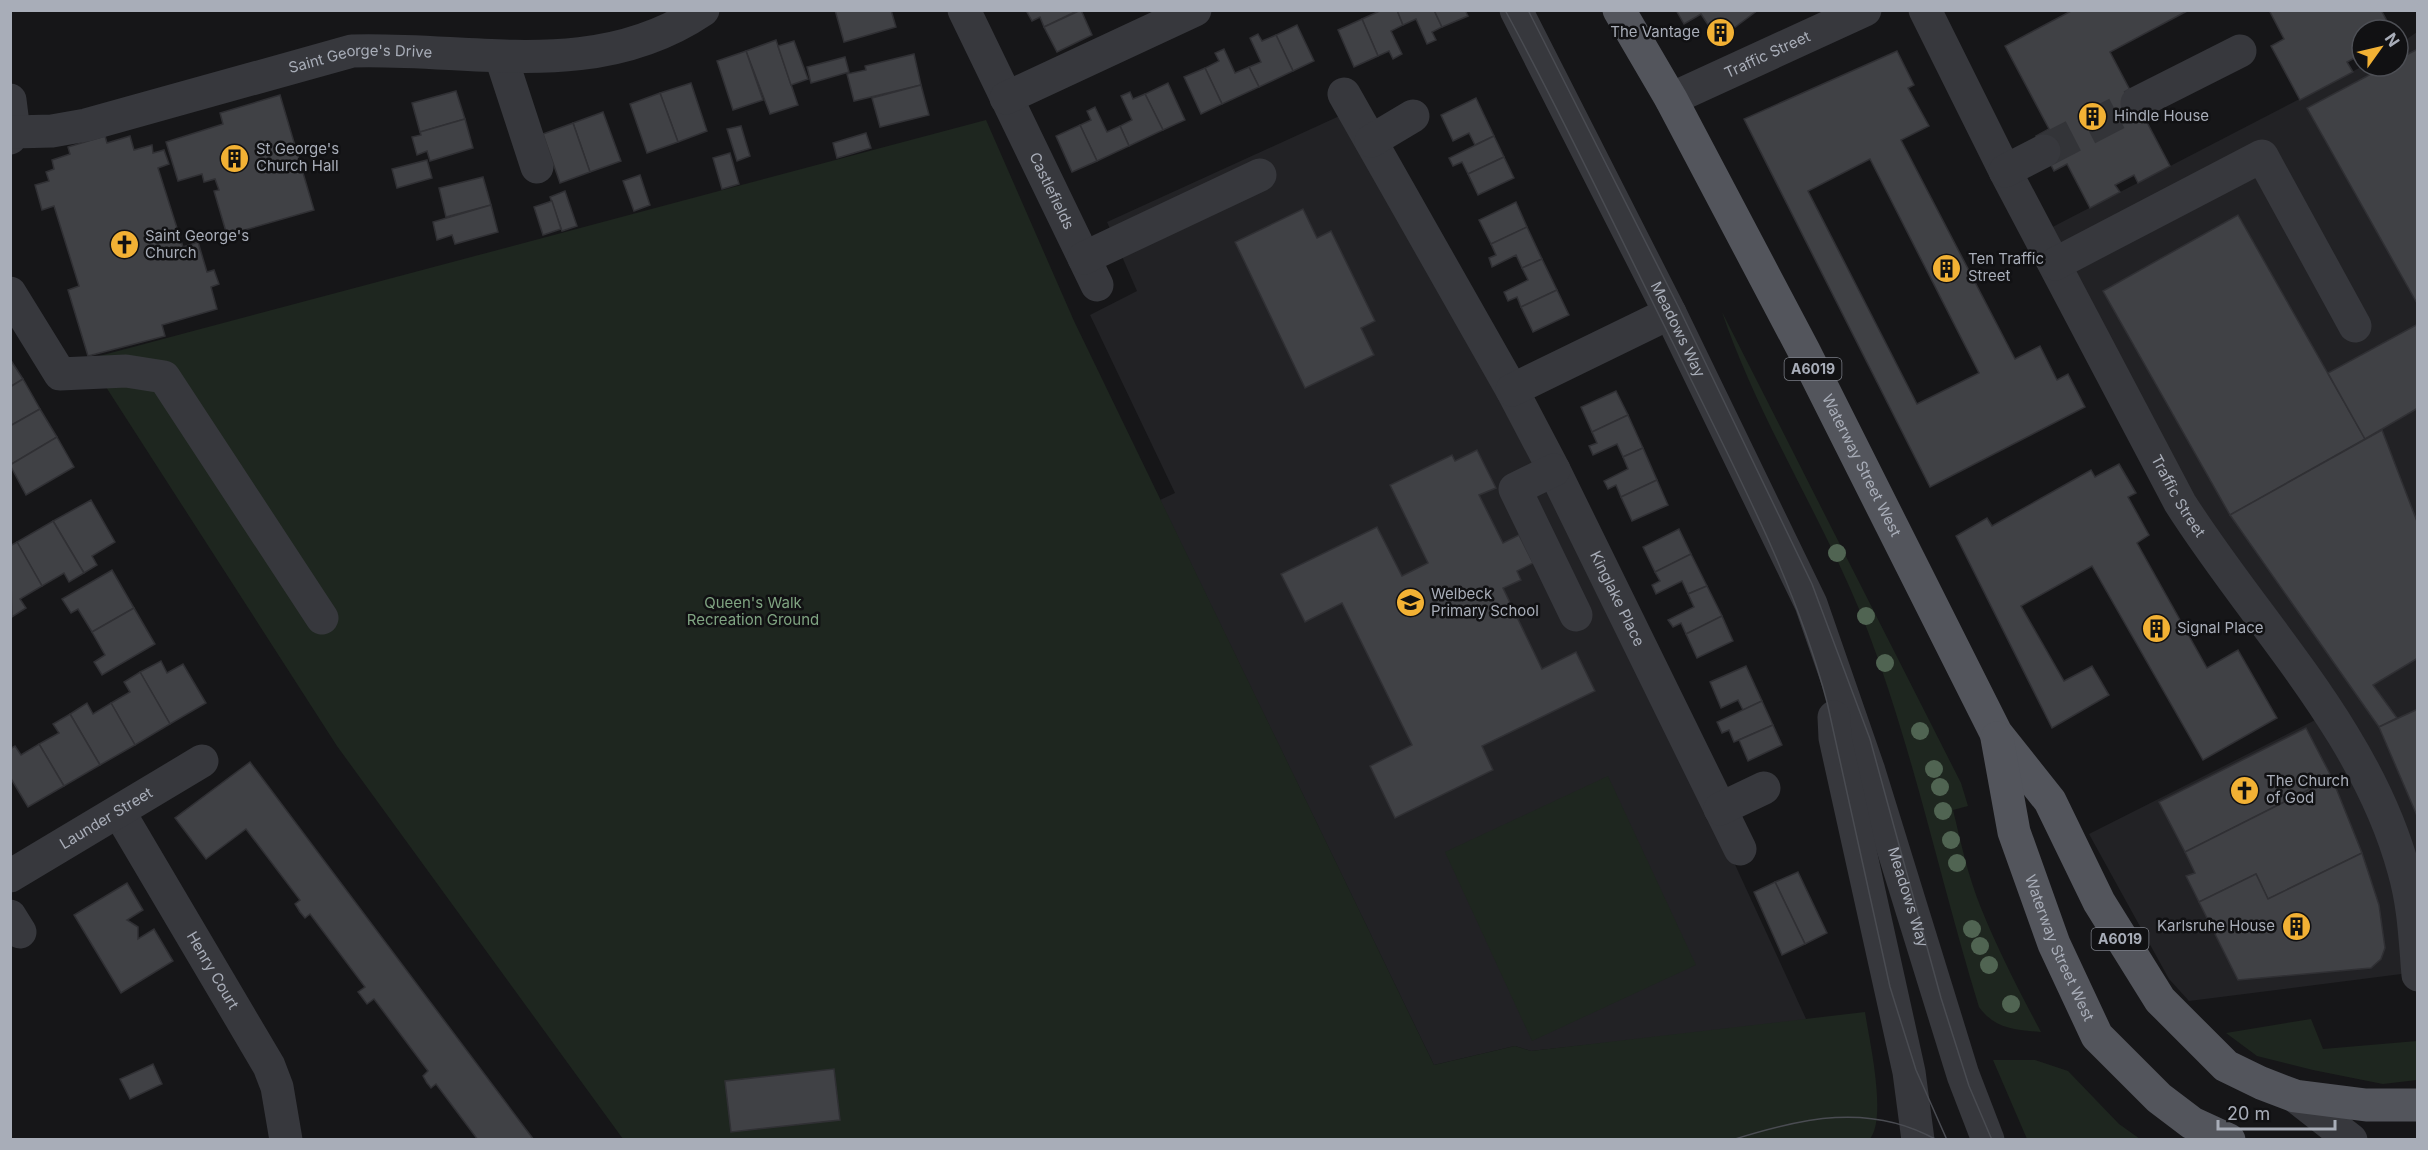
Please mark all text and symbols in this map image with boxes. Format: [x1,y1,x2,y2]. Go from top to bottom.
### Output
building icon: The Vantage [1705,16,1737,48]
north arrow [2350,18,2410,78]
place label: The Vantage [1610,22,1700,41]
street label: Traffic Street [1721,26,1813,82]
text: N [2381,29,2404,50]
street label: Saint George's Drive [286,41,433,77]
building icon: Hindle House [2077,100,2109,132]
place label: Hindle House [2114,106,2209,125]
place label: St George's Church Hall [256,139,339,175]
building icon: St George's Church Hall [219,142,251,174]
street label: Castlefields [1025,149,1079,232]
place label: Saint George's Church [145,226,249,262]
church icon: Saint George's Church [108,229,140,261]
place label: Ten Traffic Street [1968,249,2044,285]
building icon: Ten Traffic Street [1931,252,1963,284]
street label: Meadows Way [1647,278,1710,380]
road number: A6019 [1784,358,1842,380]
street label: Waterway Street West [1818,391,1906,540]
street label: Traffic Street [2147,451,2210,541]
street label: Kinglake Place [1586,548,1649,649]
place label: Welbeck Primary School [1431,584,1539,620]
school or university icon: Welbeck Primary School [1394,587,1426,619]
park label: Queen's Walk Recreation Ground [687,593,819,629]
building icon: Signal Place [2140,612,2172,644]
place label: Signal Place [2177,618,2264,637]
place label: The Church of God [2266,771,2349,807]
church icon: The Church of God [2229,774,2261,806]
street label: Launder Street [56,783,156,853]
street label: Meadows Way [1884,844,1933,950]
street label: Waterway Street West [2021,872,2099,1024]
building icon: Karlsruhe House [2280,910,2312,942]
place label: Karlsruhe House [2157,916,2275,935]
street label: Henry Court [183,928,243,1013]
road number: A6019 [2092,928,2148,950]
scale bar [2218,1093,2335,1131]
text: 20 m [2227,1103,2270,1124]

